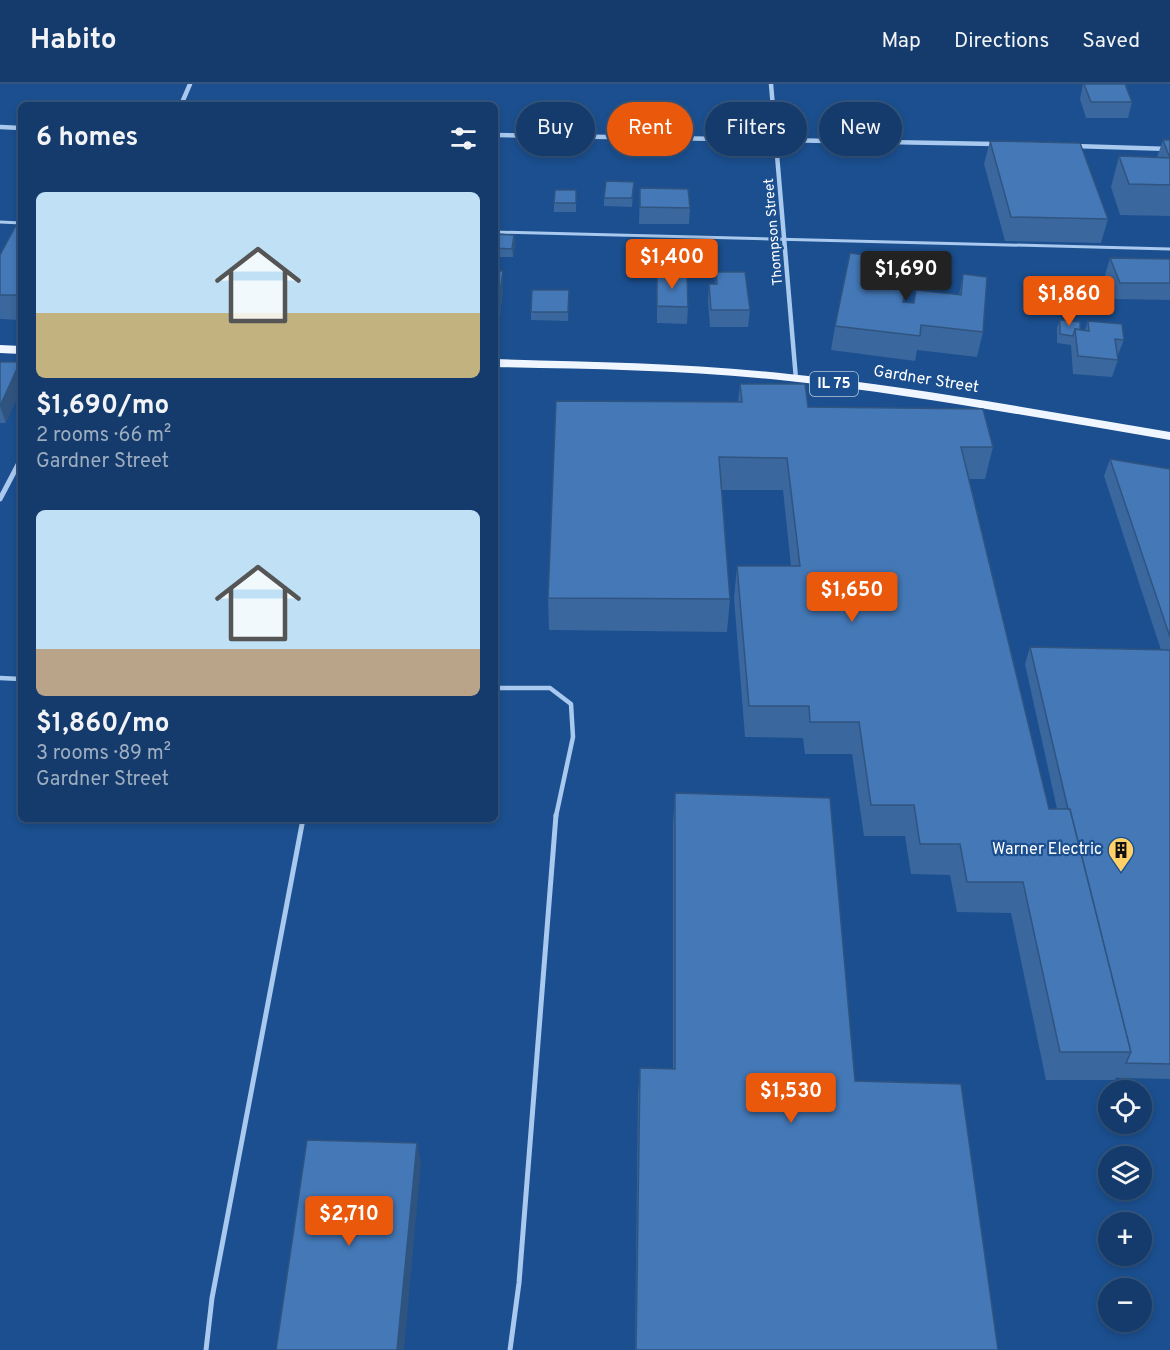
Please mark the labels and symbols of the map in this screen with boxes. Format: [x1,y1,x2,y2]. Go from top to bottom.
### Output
street label: Thompson Street [761,178,787,286]
pin: $1,400 [623,239,721,290]
pin: $1,690 [857,251,955,302]
pin: $1,860 [1020,276,1118,327]
street label: Gardner Street [872,362,980,398]
road number: IL 75 [810,372,858,396]
pin: $1,650 [803,572,901,623]
building icon: Warner Electric [1106,835,1136,873]
place label: Warner Electric [992,840,1102,860]
pin: $1,530 [742,1073,840,1124]
pin: $2,710 [300,1196,398,1247]

